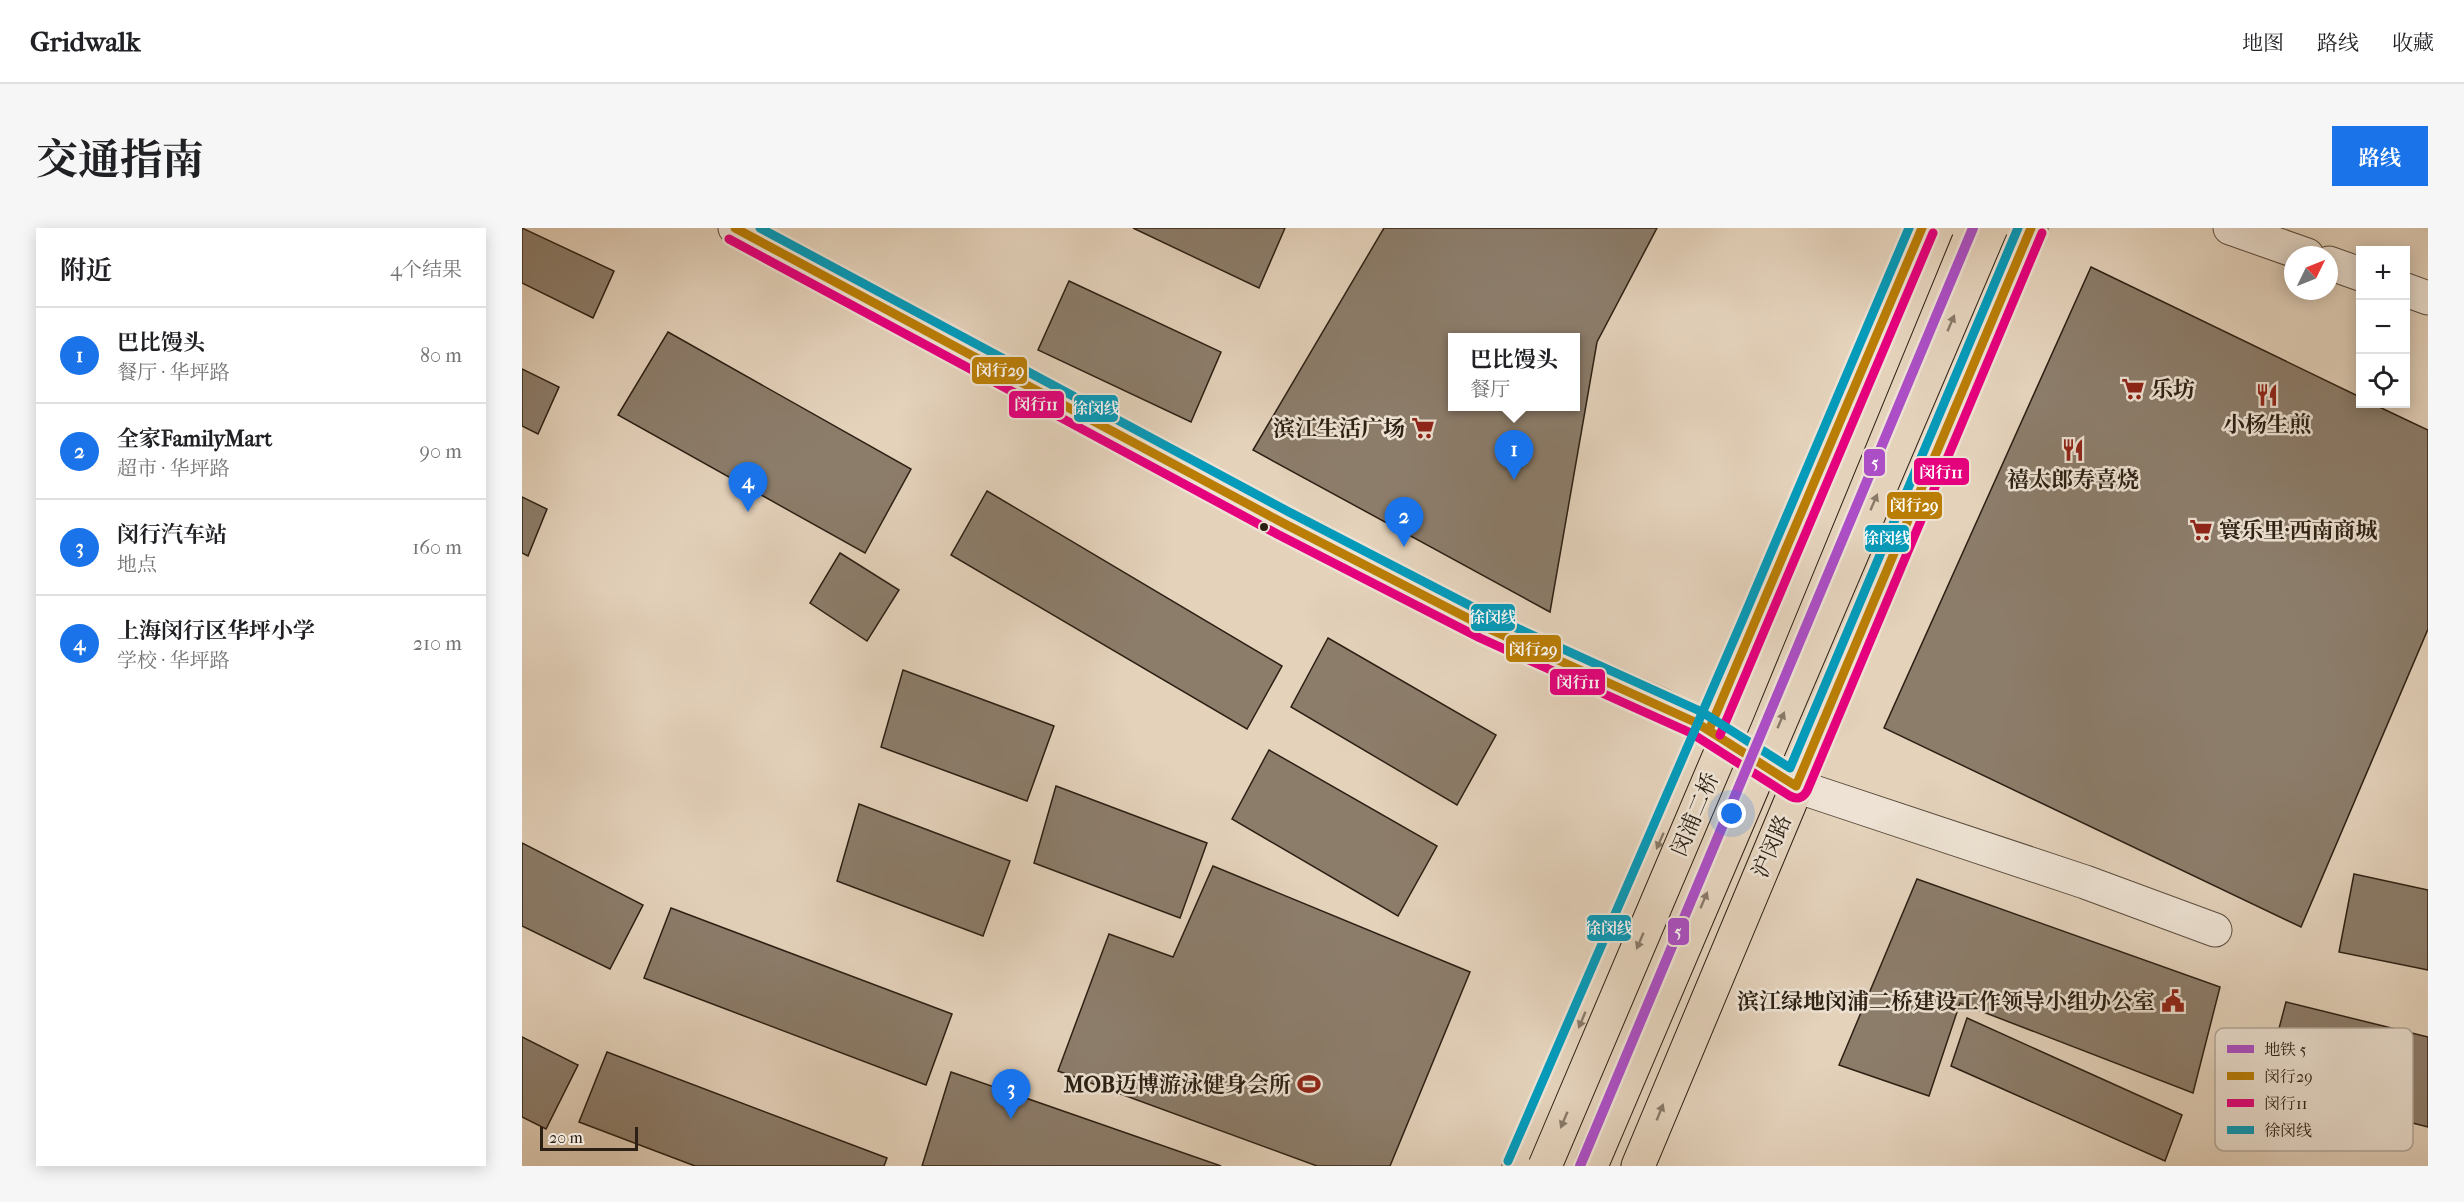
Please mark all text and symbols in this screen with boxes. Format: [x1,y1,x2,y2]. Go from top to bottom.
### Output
text: Gridwalk [30,25,141,58]
text: 地图 [2242,31,2284,55]
text: 路线 [2317,31,2359,55]
text: 收藏 [2392,31,2434,55]
button: 路线 [2332,126,2428,186]
text: 交通指南 [36,136,204,185]
north arrow [2284,246,2338,300]
map controls [2356,246,2410,408]
button: + [2356,246,2410,300]
text: 附近 [60,255,112,286]
text: 4个结果 [390,258,462,281]
button: − [2356,300,2410,354]
one-way arrow [1947,314,1956,332]
text: 巴比馒头 [117,330,205,356]
popup [1448,333,1580,411]
text: 1 [76,344,83,367]
text: 80 m [420,344,462,367]
text: 巴比馒头 [1470,347,1558,373]
button: locate [2356,354,2410,408]
line badge: 闵行29 [971,356,1028,385]
text: 餐厅 · 华坪路 [117,361,230,384]
text: 闵行29 [976,361,1024,381]
supermarket icon: 乐坊 [2120,376,2146,402]
place label: 乐坊 [2151,377,2195,403]
text: 餐厅 [1470,378,1510,401]
restaurant icon: 小杨生煎 [2254,382,2280,408]
line badge: 闵行11 [1008,390,1065,419]
line badge: 徐闵线 [1073,394,1119,423]
text: 闵行11 [1014,395,1058,414]
text: 徐闵线 [1072,399,1120,418]
place label: 小杨生煎 [2223,412,2311,438]
supermarket icon: 滨江生活广场 [1410,415,1436,441]
place label: 滨江生活广场 [1273,416,1405,442]
text: 全家FamilyMart [117,426,272,452]
pin: 1 [1494,430,1534,480]
restaurant icon: 禧太郎寿喜烧 [2060,437,2086,463]
text: 2 [74,440,85,463]
text: 90 m [420,440,462,463]
line badge: 5 [1863,448,1886,477]
text: 5 [1872,453,1879,472]
text: 超市 · 华坪路 [117,457,230,480]
line badge: 闵行11 [1913,457,1970,486]
pin: 4 [728,462,768,512]
text: 闵行11 [1919,463,1963,482]
place label: 禧太郎寿喜烧 [2007,467,2139,493]
line badge: 闵行29 [1886,491,1943,520]
one-way arrow [1869,493,1879,511]
text: 闵行29 [1890,496,1938,516]
pin: 2 [1384,498,1424,547]
supermarket icon: 寰乐里·西南商城 [2188,517,2214,543]
place label: 寰乐里·西南商城 [2219,518,2377,544]
unlabelled marker [1258,521,1270,533]
text: 闵行汽车站 [117,522,227,548]
line badge: 徐闵线 [1864,524,1910,553]
text: 徐闵线 [1863,529,1911,548]
text: 3 [75,536,84,559]
text: 160 m [412,536,462,559]
text: 地点 [117,553,157,576]
line badge: 徐闵线 [1470,603,1516,632]
text: 徐闵线 [1469,608,1517,627]
text: 上海闵行区华坪小学 [117,618,315,644]
text: 4 [74,632,85,655]
text: 210 m [413,632,462,655]
line badge: 闵行29 [1505,634,1562,663]
text: 闵行29 [1509,640,1557,660]
text: 学校 · 华坪路 [117,649,230,672]
line badge: 闵行11 [1549,668,1606,696]
text: 闵行11 [1556,673,1600,692]
one-way arrow [1776,711,1786,729]
street label: 闵浦二桥 [1666,769,1724,860]
your location [1717,799,1746,828]
street label: 沪闵路 [1747,811,1797,882]
one-way arrow [1655,832,1664,850]
one-way arrow [1699,890,1709,908]
line badge: 徐闵线 [1586,914,1632,942]
line badge: 5 [1667,917,1690,946]
text: 徐闵线 [1585,919,1633,938]
text: 5 [1675,922,1682,941]
one-way arrow [1635,932,1644,950]
public building icon: 滨江绿地闵浦二桥建设工作领导小组办公室 [2160,988,2186,1014]
place label: 滨江绿地闵浦二桥建设工作领导小组办公室 [1737,989,2155,1015]
one-way arrow [1577,1011,1586,1029]
legend [2215,1028,2413,1151]
text: 地铁 5 [2264,1040,2306,1059]
text: 闵行29 [2264,1067,2313,1086]
pin: 3 [992,1070,1030,1119]
sports icon: MOB迈博游泳健身会所 [1296,1071,1322,1097]
place label: MOB迈博游泳健身会所 [1063,1072,1291,1098]
text: 闵行11 [2264,1094,2307,1113]
one-way arrow [1655,1102,1665,1120]
one-way arrow [1559,1112,1569,1130]
text: 徐闵线 [2264,1121,2312,1140]
scale bar [540,1124,638,1152]
text: 20 m [549,1128,583,1147]

